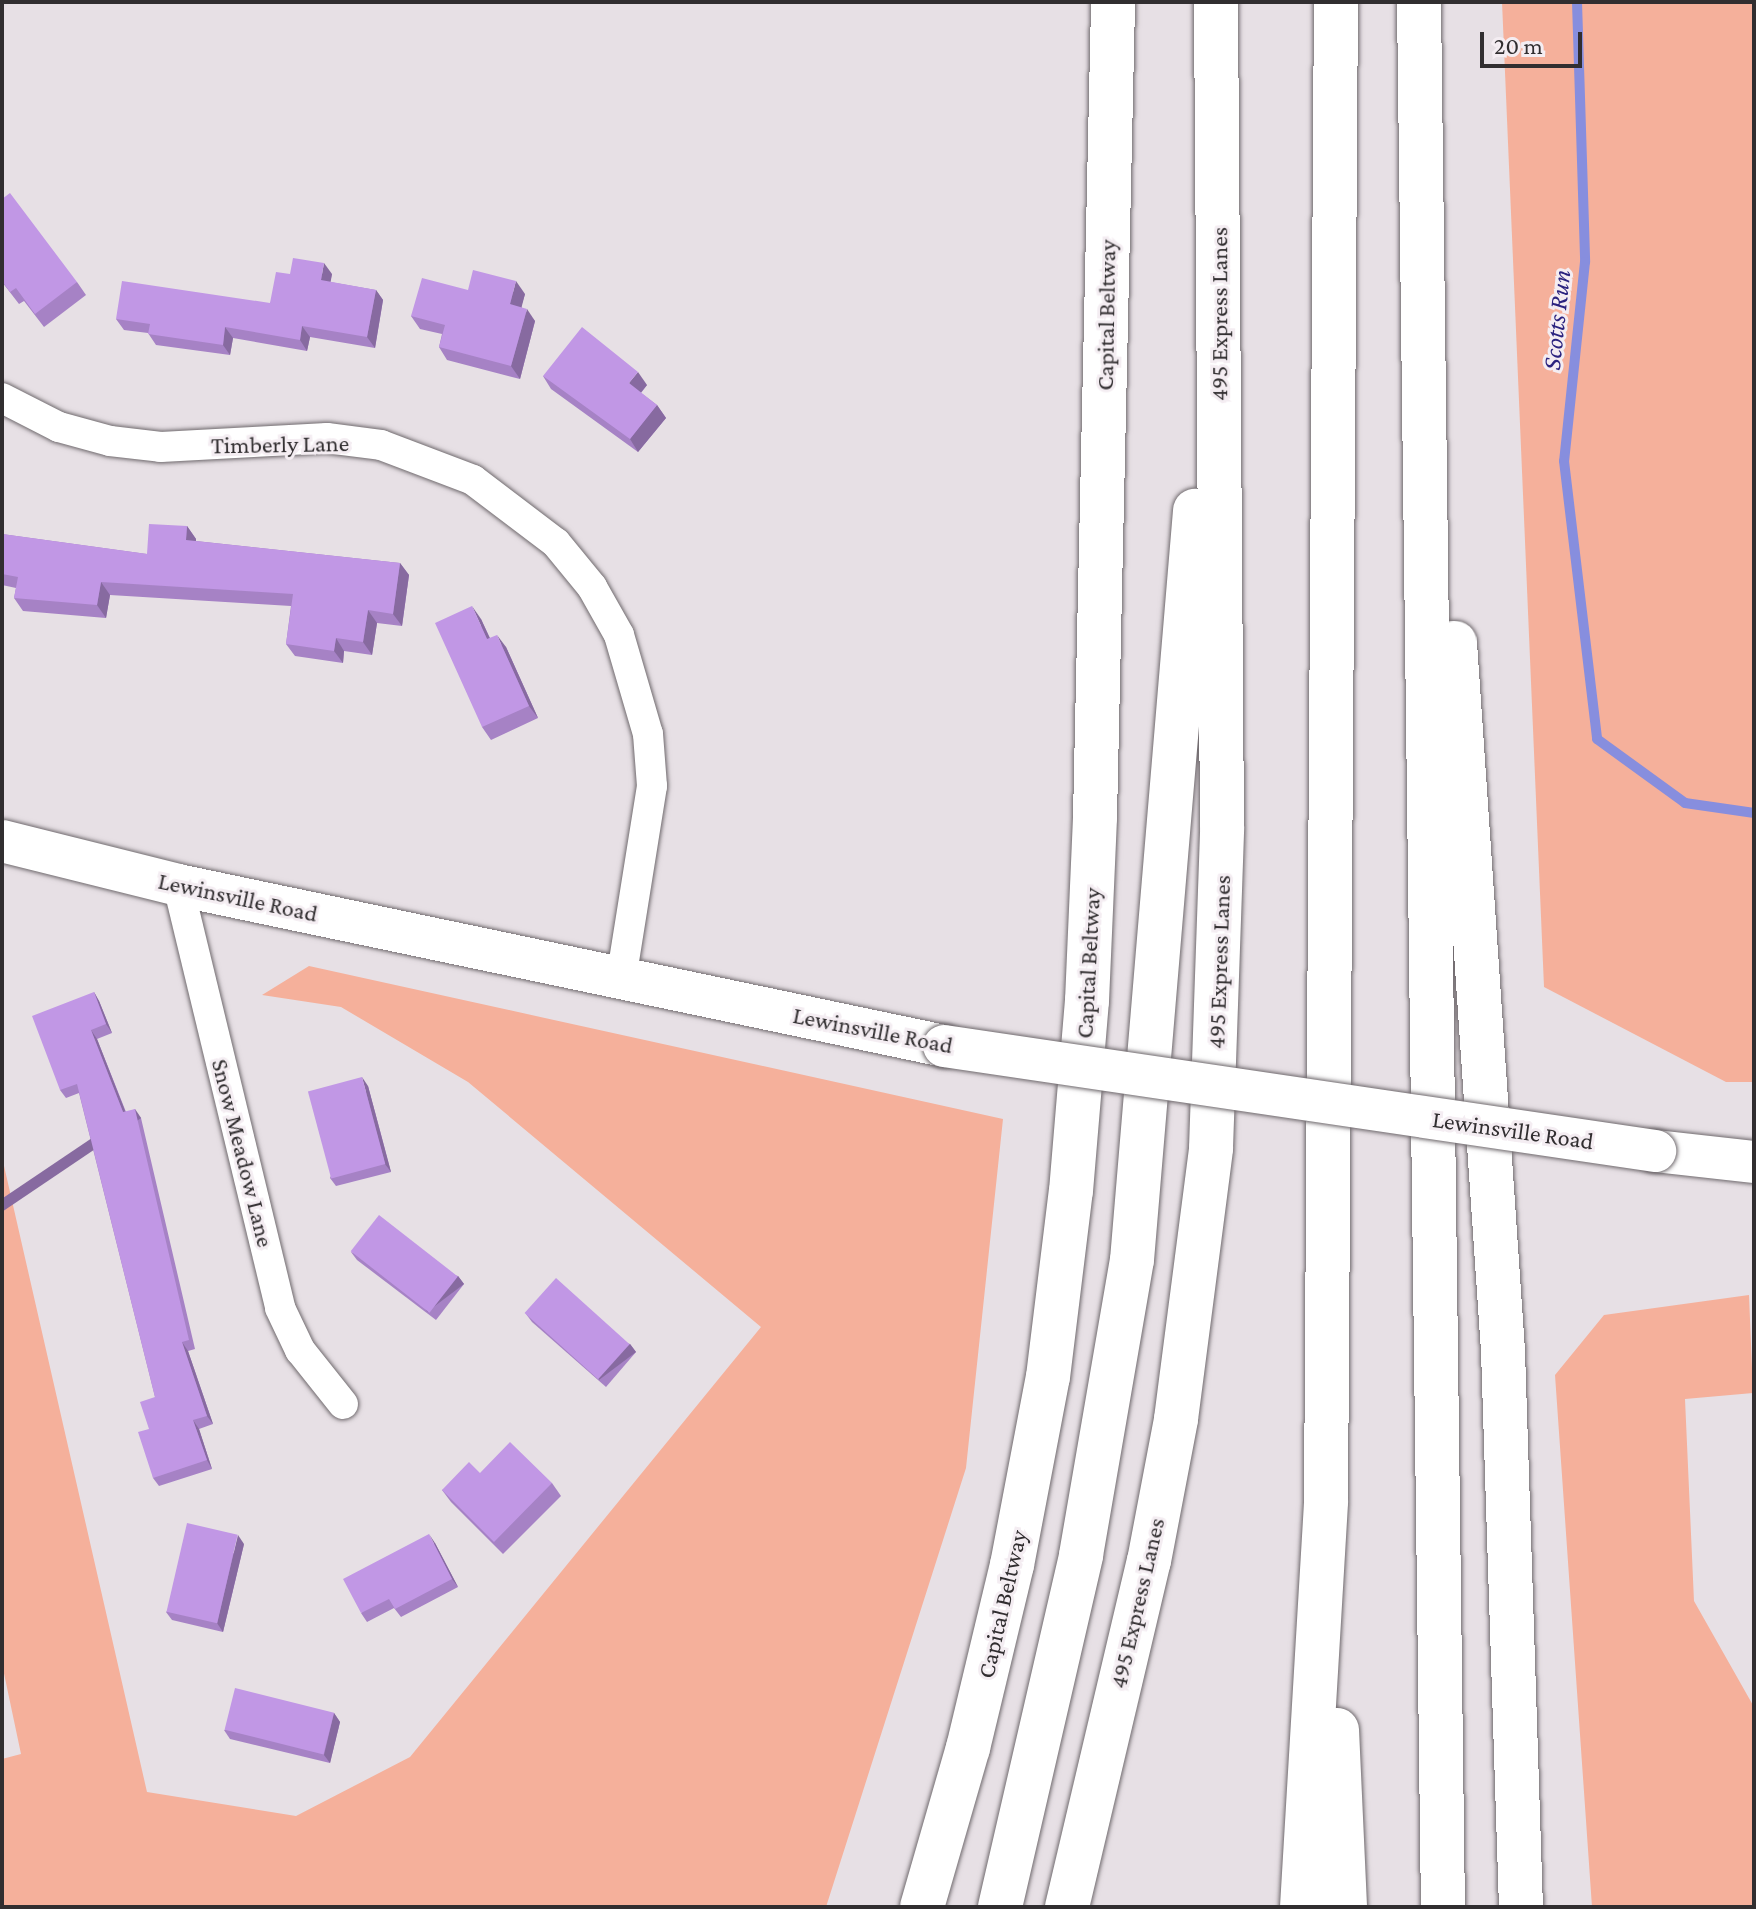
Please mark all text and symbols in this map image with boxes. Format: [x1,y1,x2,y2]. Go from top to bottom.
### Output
scale bar [1484,16,1586,66]
text: 20 m [1494,32,1543,59]
street label: 495 Express Lanes [1205,227,1233,401]
street label: Capital Beltway [1090,239,1122,391]
water label: Scotts Run [1536,268,1578,372]
street label: Timberly Lane [211,428,349,460]
street label: Lewinsville Road [156,866,320,928]
street label: 495 Express Lanes [1202,874,1236,1050]
street label: Capital Beltway [1070,887,1106,1039]
street label: Lewinsville Road [791,1000,955,1060]
street label: Snow Meadow Lane [206,1056,280,1250]
street label: Lewinsville Road [1431,1104,1595,1156]
street label: 495 Express Lanes [1103,1515,1171,1691]
street label: Capital Beltway [971,1527,1033,1681]

